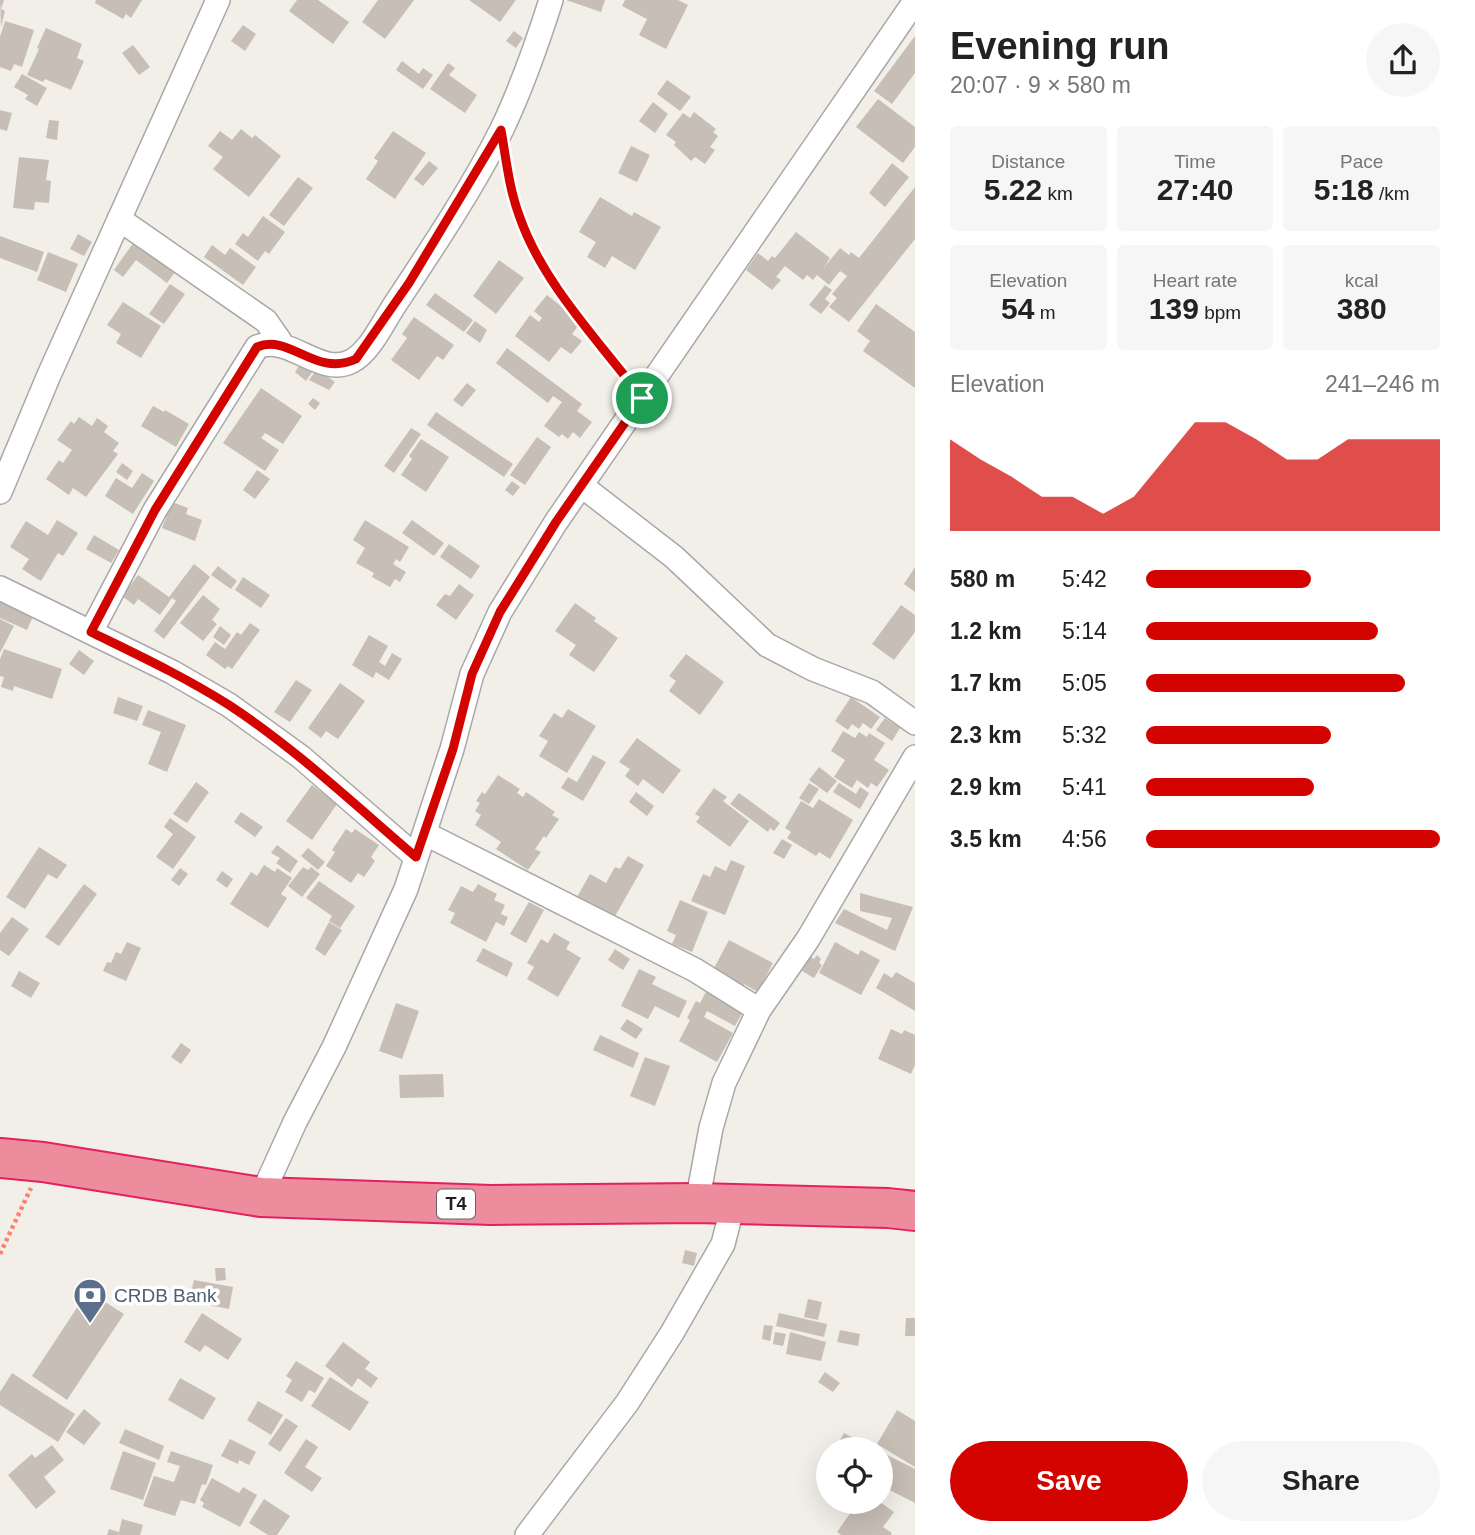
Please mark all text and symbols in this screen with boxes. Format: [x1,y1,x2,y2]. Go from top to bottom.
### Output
button: share [1366,23,1440,97]
text: Evening run [950,25,1170,67]
text: 20:07 · 9 × 580 m [950,72,1131,98]
text: Distance [991,151,1065,172]
text: Time [1174,151,1216,172]
text: Pace [1340,151,1383,172]
text: 5.22 [984,173,1042,206]
text: 27:40 [1157,173,1233,206]
text: 5:18 [1314,173,1374,206]
text: km [1042,183,1073,204]
text: /km [1374,183,1410,204]
text: Elevation [989,270,1067,291]
text: Heart rate [1153,270,1237,291]
text: kcal [1345,270,1379,291]
text: 54 [1001,292,1034,325]
text: 139 [1149,292,1199,325]
text: 380 [1337,292,1387,325]
text: m [1034,302,1056,323]
text: bpm [1199,302,1241,323]
pin [612,368,672,428]
text: Elevation [950,371,1045,397]
text: 241–246 m [1325,371,1440,397]
icon: arrive [623,379,661,417]
text: 580 m [950,566,1015,592]
text: 5:42 [1062,566,1107,592]
text: 1.2 km [950,618,1022,644]
text: 5:14 [1062,618,1107,644]
text: 1.7 km [950,670,1022,696]
text: 5:05 [1062,670,1107,696]
text: 2.3 km [950,722,1022,748]
text: 5:32 [1062,722,1107,748]
text: 2.9 km [950,774,1022,800]
text: 5:41 [1062,774,1107,800]
text: 3.5 km [950,826,1022,852]
text: 4:56 [1062,826,1107,852]
road number: T4 [437,1190,475,1218]
bank icon: CRDB Bank [71,1276,109,1325]
place label: CRDB Bank [114,1285,217,1306]
map controls [816,1437,893,1514]
button: locate [816,1437,893,1514]
button: Save [950,1441,1188,1521]
button: Share [1202,1441,1440,1521]

